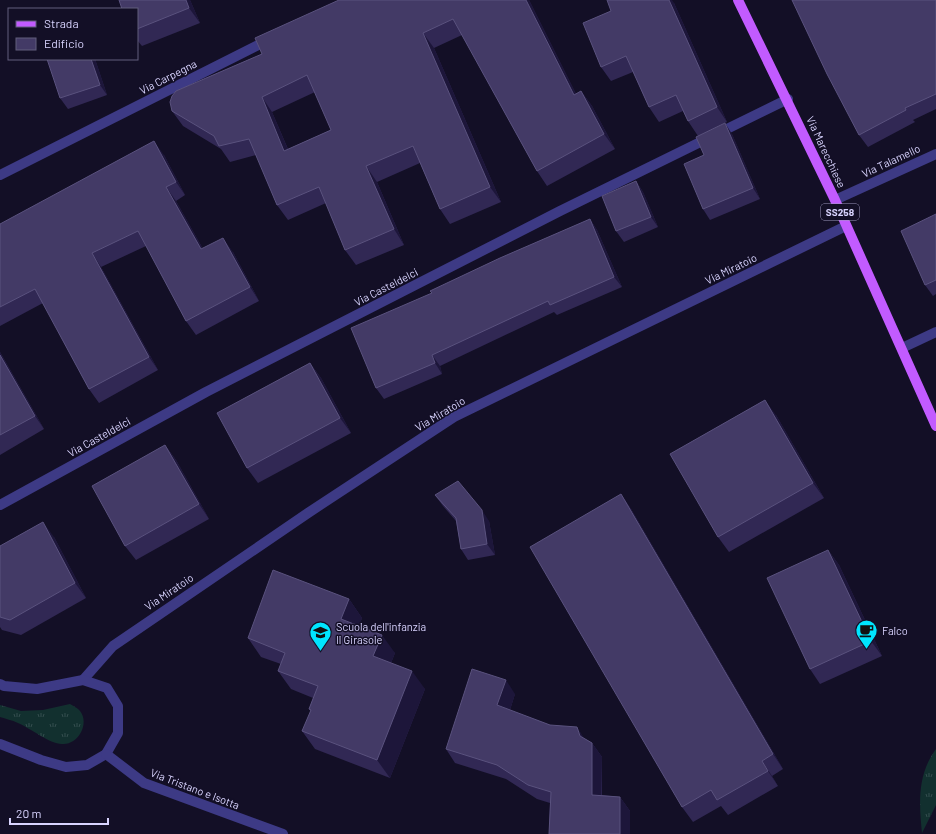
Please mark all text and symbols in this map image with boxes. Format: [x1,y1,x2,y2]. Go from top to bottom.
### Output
legend [8,8,138,60]
text: Strada [44,16,79,30]
text: Edificio [44,36,84,50]
street label: Via Carpegna [137,57,199,97]
street label: Via Marecchiese [804,114,849,190]
street label: Via Talamello [860,141,922,180]
road number: SS258 [821,204,859,220]
street label: Via Miratoio [703,250,759,287]
street label: Via Casteldelci [352,265,420,308]
street label: Via Miratoio [412,394,467,434]
street label: Via Casteldelci [65,414,133,459]
street label: Via Miratoio [142,571,196,613]
cafe icon: Falco [854,618,880,651]
school or university icon: Scuola dell'infanzia Il Girasole [307,620,333,653]
place label: Scuola dell'infanzia Il Girasole [336,620,426,646]
place label: Falco [882,624,908,637]
street label: Via Tristano e Isotta [149,766,242,812]
scale bar [10,800,108,826]
text: 20 m [16,806,42,820]

